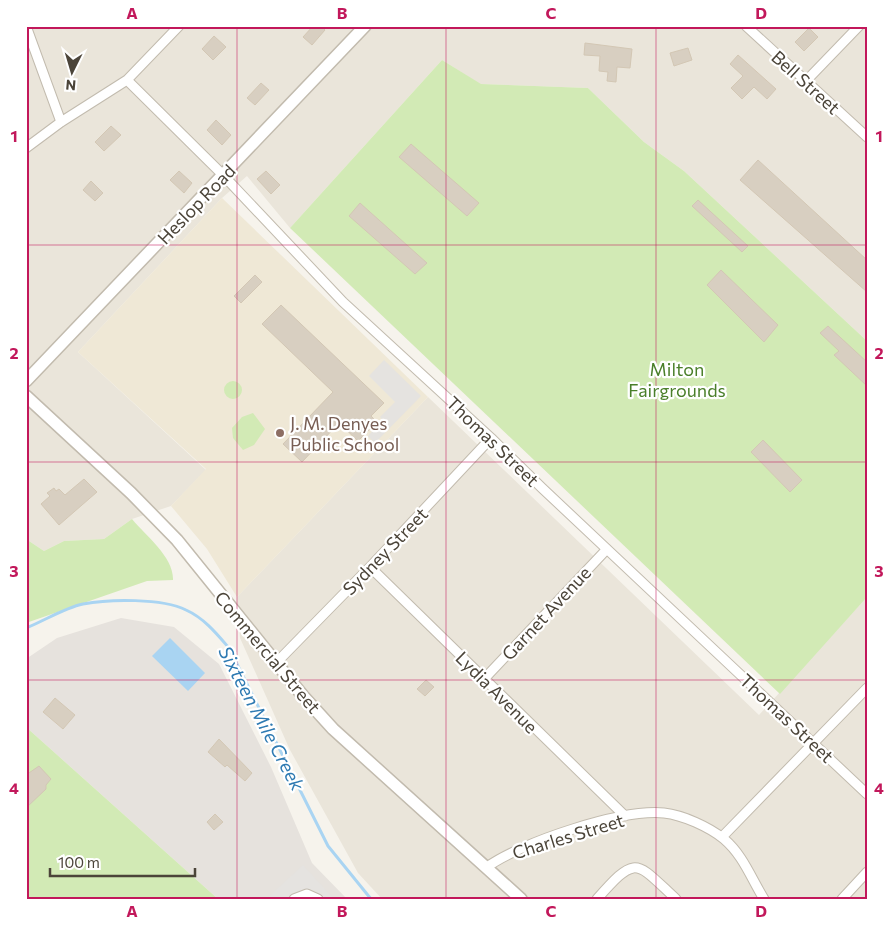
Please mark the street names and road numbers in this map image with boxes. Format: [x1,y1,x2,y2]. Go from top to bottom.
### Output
street label: Bell Street [767,46,845,118]
street label: Heslop Road [152,159,240,249]
street label: Thomas Street [442,391,544,491]
street label: Sydney Street [338,503,432,599]
street label: Garnet Avenue [497,562,595,664]
street label: Commercial Street [210,586,326,718]
street label: Lydia Avenue [451,646,543,738]
street label: Thomas Street [736,669,838,767]
street label: Charles Street [509,809,627,863]

